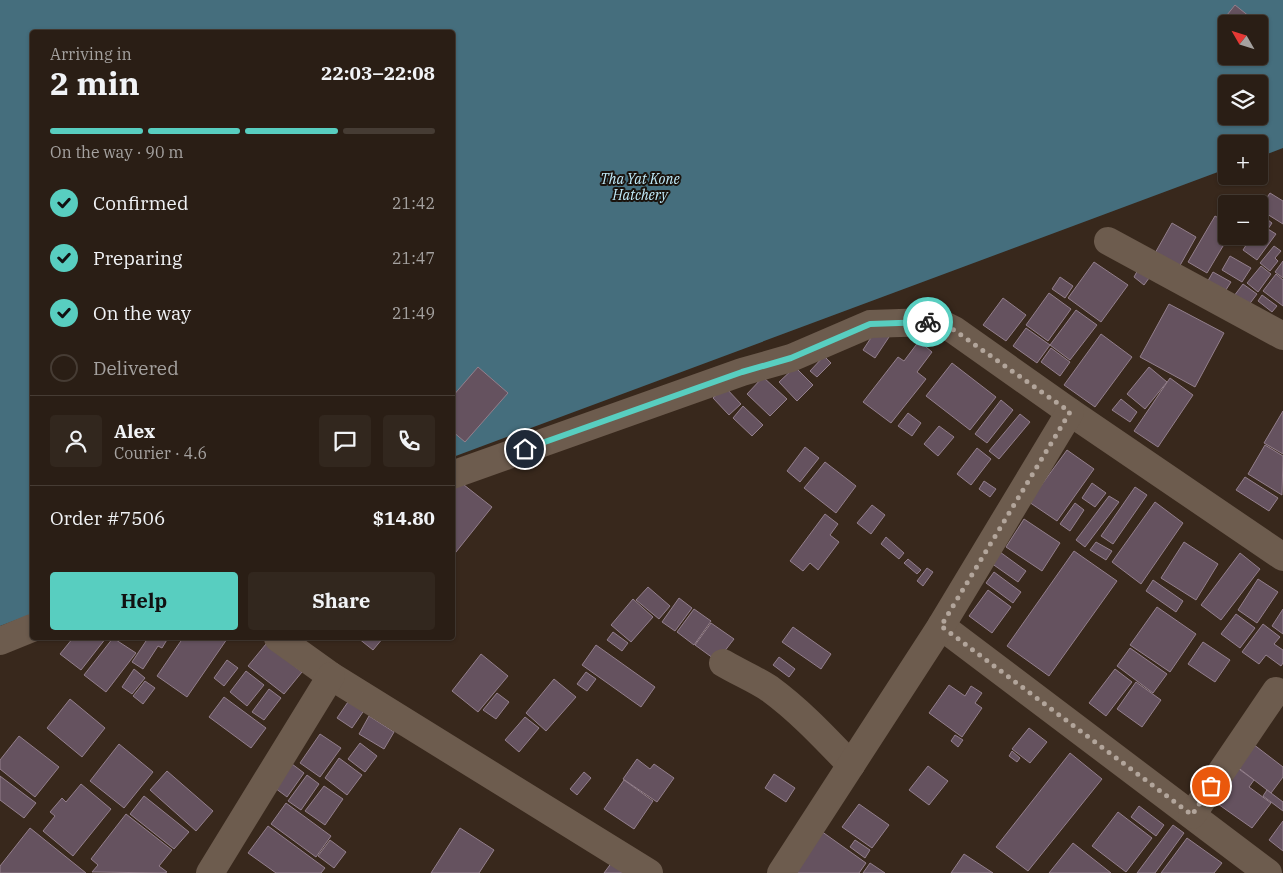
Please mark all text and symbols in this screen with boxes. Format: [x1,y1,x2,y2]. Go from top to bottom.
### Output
north arrow [1218,15,1268,65]
map controls [1218,15,1268,245]
text: Arriving in [50,44,132,64]
text: 22:03–22:08 [321,61,435,85]
text: 2 min [50,62,140,104]
button: layers [1218,75,1268,125]
button: + [1218,135,1268,185]
text: On the way · 90 m [50,142,184,162]
water label: Tha Yat Kone Hatchery [600,170,680,204]
icon: check [50,189,78,217]
text: Confirmed [93,191,188,215]
text: 21:42 [392,193,435,213]
button: − [1218,195,1268,245]
icon: check [50,244,78,272]
text: Preparing [93,246,182,270]
text: 21:47 [392,248,435,268]
courier [903,297,953,347]
icon: check [50,299,78,327]
text: On the way [93,301,191,325]
text: 21:49 [392,303,435,323]
icon: bike [914,308,942,336]
text: Delivered [93,356,179,380]
button: person [50,415,102,467]
button: chat [319,415,371,467]
button: phone [383,415,435,467]
text: Alex [114,419,155,443]
pin [504,428,546,470]
icon: home [511,435,539,463]
text: Courier · 4.6 [114,443,207,463]
text: Order #7506 [50,506,165,530]
text: $14.80 [373,506,435,530]
button: Help [50,572,238,630]
button: Share [248,572,435,630]
pin [1190,765,1232,807]
icon: bag [1197,772,1225,800]

